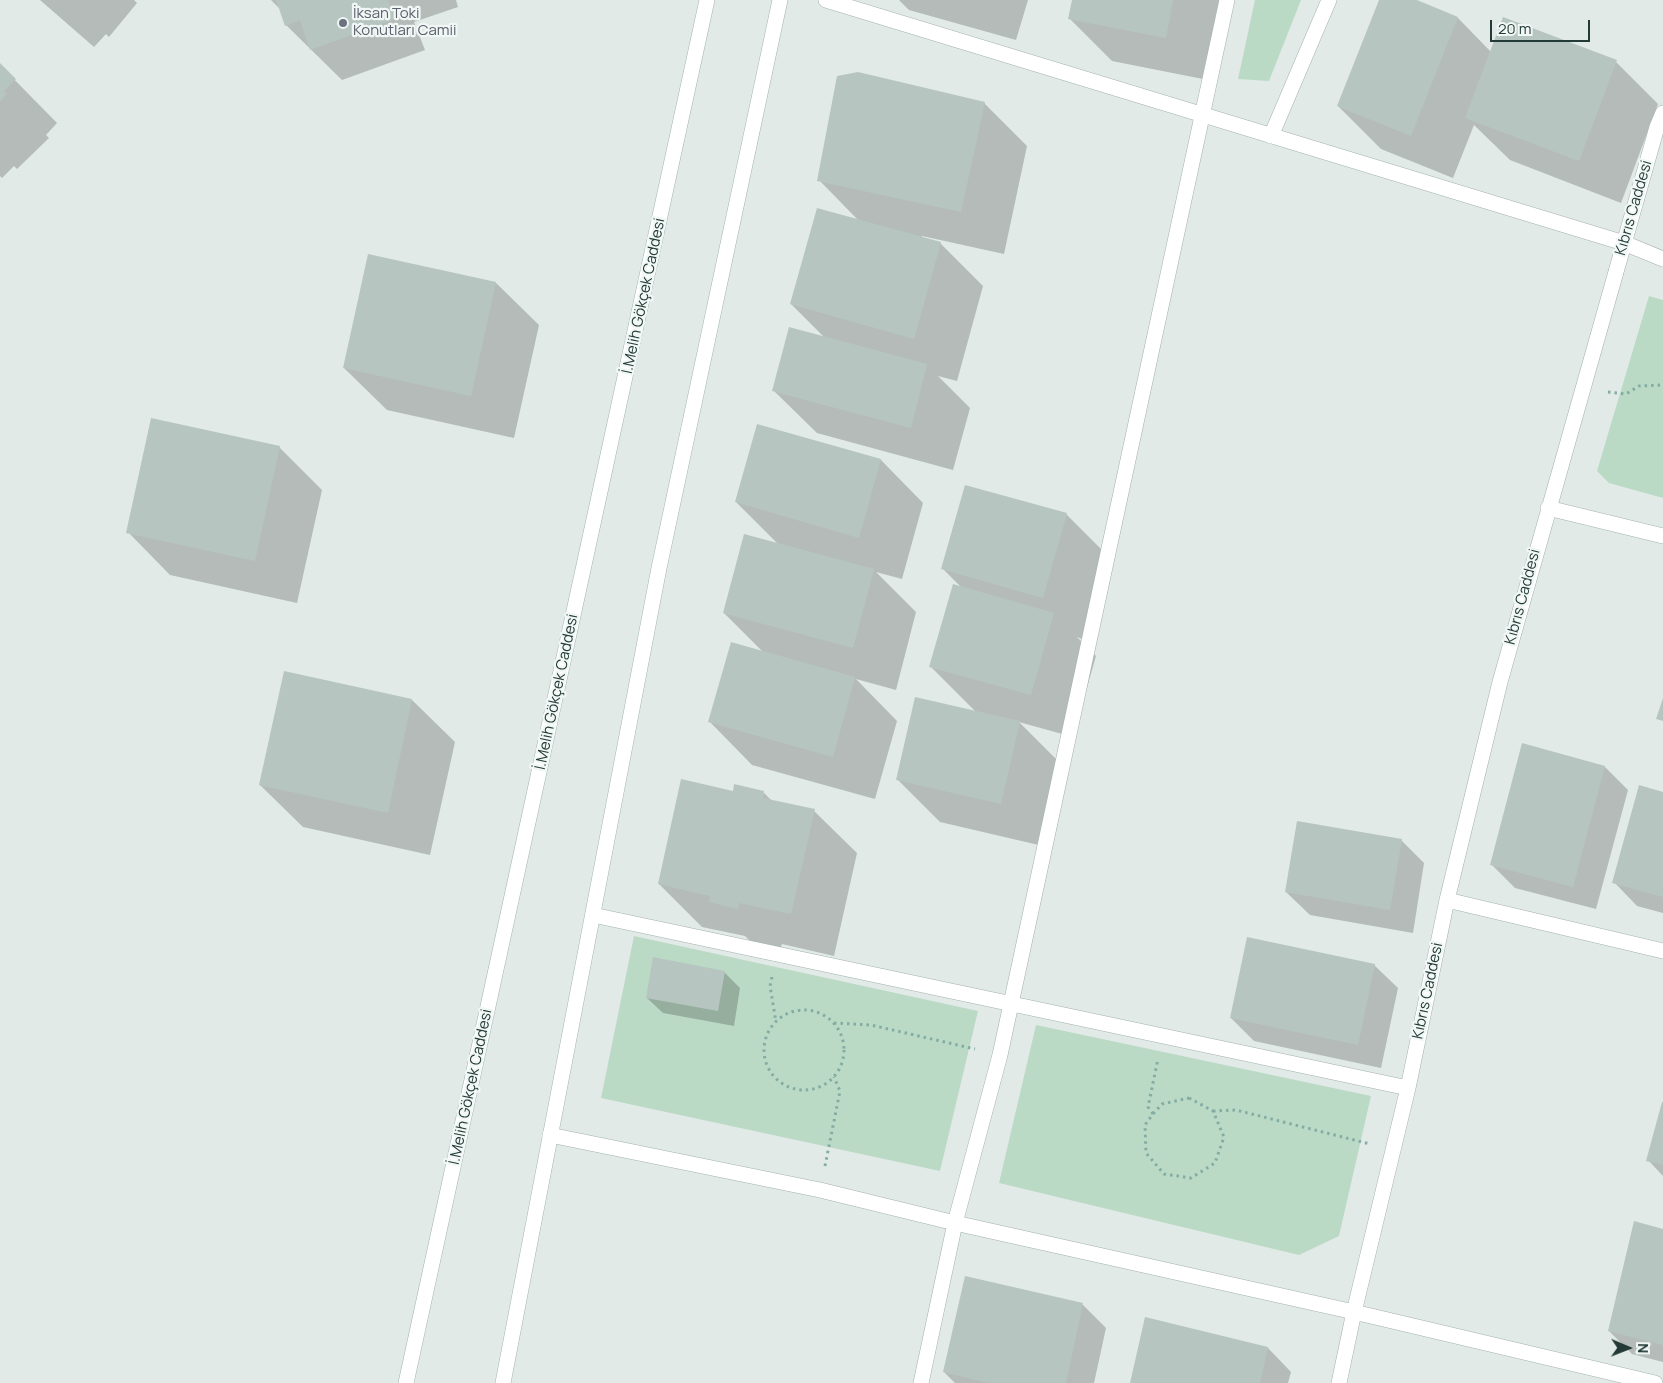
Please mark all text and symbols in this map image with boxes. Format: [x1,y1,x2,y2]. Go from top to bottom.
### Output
place label: İksan Toki Konutları Camii [353,5,457,40]
scale bar [1493,10,1593,42]
marker: İksan Toki Konutları Camii [337,17,349,29]
text: 20 m [1498,18,1531,39]
street label: Kıbrıs Caddesi [1612,158,1656,258]
street label: İ.Melih Gökçek Caddesi [619,217,669,375]
street label: Kıbrıs Caddesi [1502,547,1544,647]
street label: İ.Melih Gökçek Caddesi [532,613,582,771]
street label: Kıbrıs Caddesi [1409,941,1447,1041]
street label: İ.Melih Gökçek Caddesi [446,1008,496,1166]
north arrow [1603,1323,1653,1373]
text: N [1634,1343,1653,1353]

